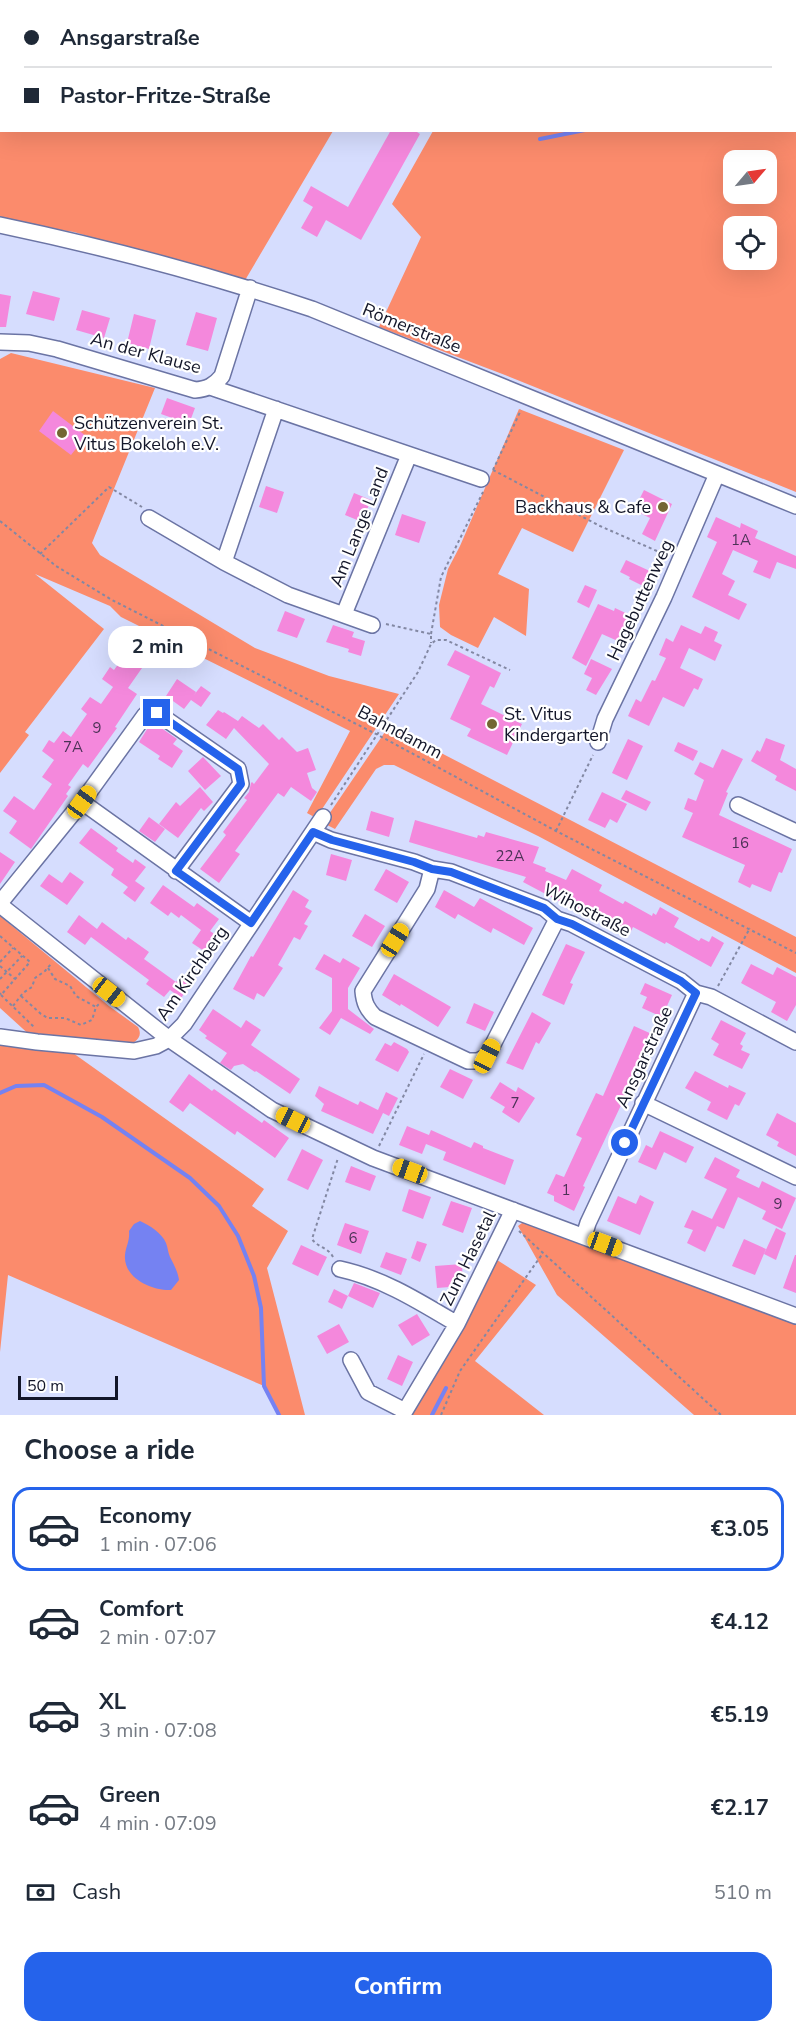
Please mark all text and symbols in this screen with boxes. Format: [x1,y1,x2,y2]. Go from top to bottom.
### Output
text: Ansgarstraße [60,23,200,53]
text: Pastor-Fritze-Straße [60,81,271,111]
north arrow [723,150,777,204]
map controls [723,150,777,270]
button: locate [723,216,777,270]
street label: Römerstraße [359,297,465,359]
street label: An der Klause [88,327,204,379]
place label: Schützenverein St. Vitus Bokeloh e.V. [73,411,223,456]
marker: Schützenverein St. Vitus Bokeloh e.V. [55,426,69,440]
street label: Am Lange Land [324,463,394,591]
place label: Backhaus & Cafe [515,495,651,519]
marker: Backhaus & Cafe [656,500,670,514]
house number: 1A [731,530,751,550]
street label: Hagebuttenweg [601,536,679,664]
callout: 2 min [108,626,207,668]
text: 2 min [132,633,183,660]
route end [143,699,170,726]
street label: Bahndamm [353,700,447,764]
place label: St. Vitus Kindergarten [504,702,609,747]
marker: St. Vitus Kindergarten [485,717,499,731]
house number: 9 [92,718,102,738]
house number: 7A [63,737,83,757]
car [64,782,100,822]
house number: 16 [731,833,749,853]
house number: 22A [496,846,525,866]
street label: Wihostraße [539,878,635,942]
car [378,920,412,960]
street label: Am Kirchberg [151,921,233,1025]
car [89,974,129,1010]
street label: Ansgarstraße [610,1002,678,1112]
car [471,1036,503,1076]
house number: 7 [510,1093,520,1113]
car [273,1104,313,1136]
route start [611,1129,638,1156]
car [390,1156,430,1186]
house number: 1 [561,1180,571,1200]
house number: 9 [773,1194,783,1214]
street label: Zum Hasetal [435,1206,502,1310]
house number: 6 [348,1228,358,1248]
car [585,1229,625,1259]
scale bar [18,1373,118,1400]
text: 50 m [27,1375,64,1397]
text: Choose a ride [24,1432,195,1469]
text: Economy [99,1501,191,1531]
icon: car [27,1502,81,1556]
text: €3.05 [711,1514,769,1544]
text: 1 min · 07:06 [99,1531,217,1558]
text: Comfort [99,1594,183,1624]
icon: car [27,1595,81,1649]
text: €4.12 [711,1607,769,1637]
text: 2 min · 07:07 [99,1624,217,1651]
text: XL [99,1687,126,1717]
icon: car [27,1688,81,1742]
text: €5.19 [711,1700,769,1730]
text: 3 min · 07:08 [99,1717,217,1744]
text: Green [99,1780,160,1810]
icon: car [27,1781,81,1835]
text: €2.17 [711,1793,769,1823]
text: 4 min · 07:09 [99,1810,217,1837]
icon: cash [24,1876,57,1909]
text: Cash [72,1877,121,1907]
text: 510 m [714,1879,772,1906]
button: Confirm [24,1952,772,2021]

